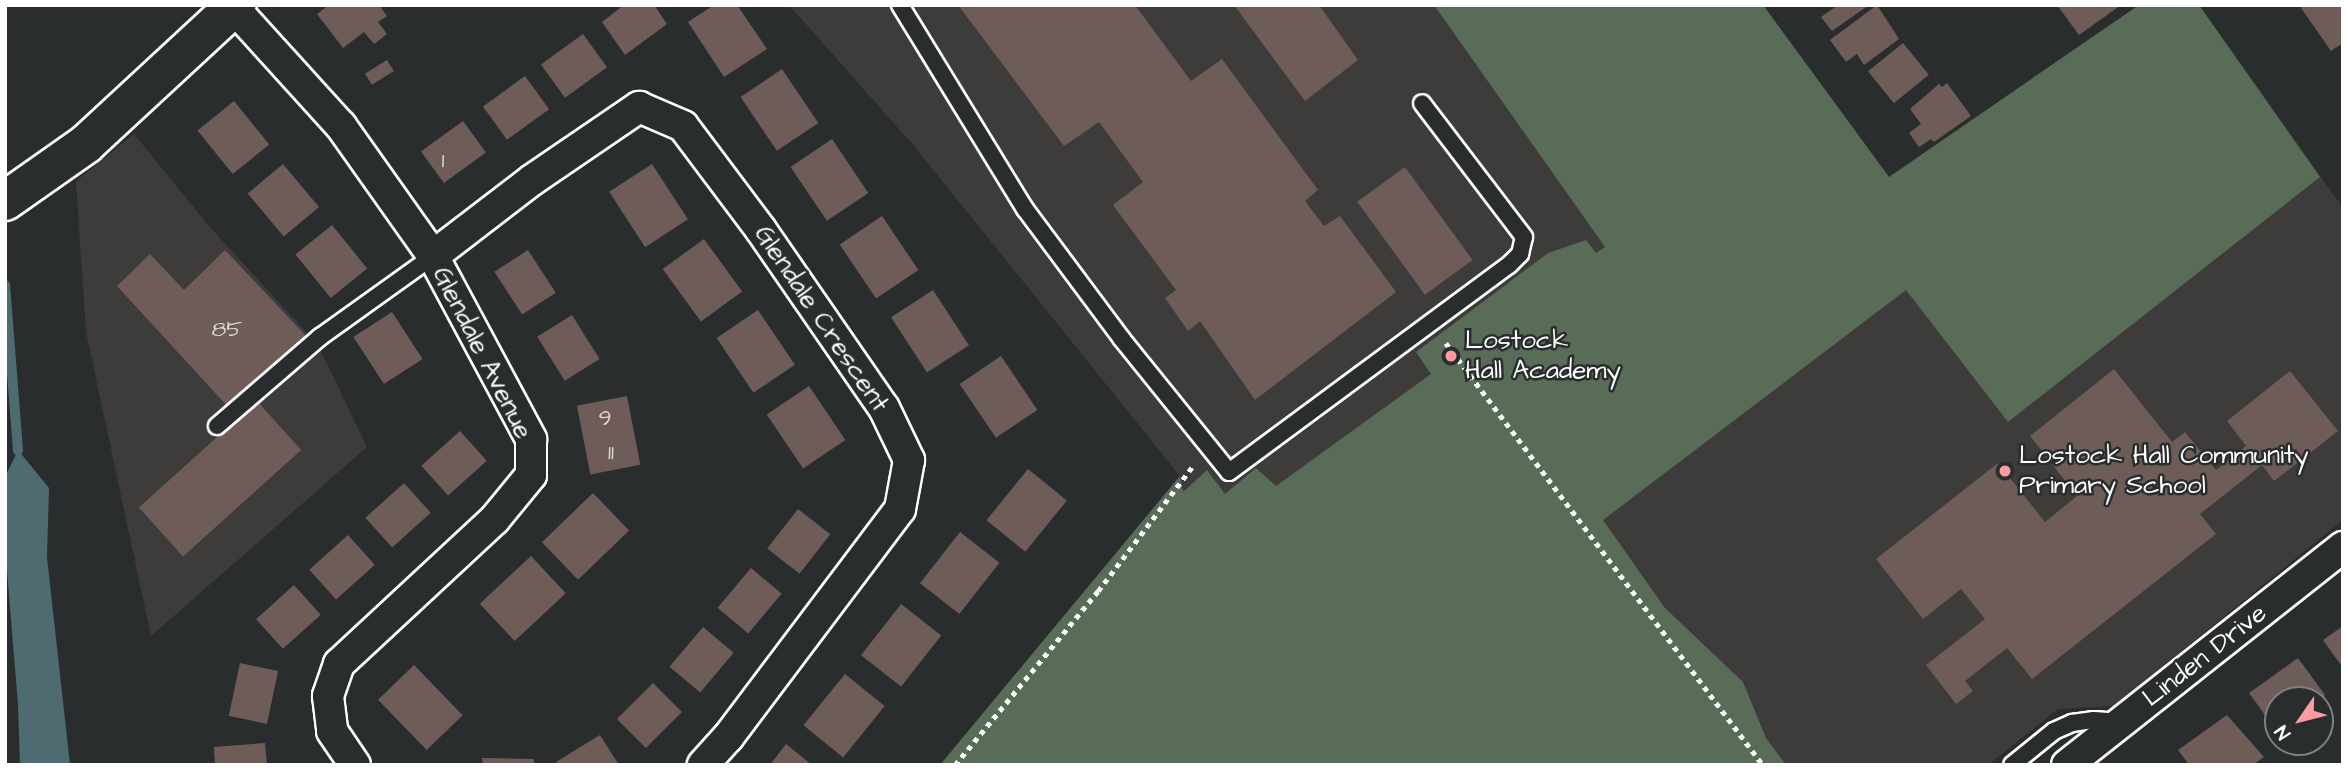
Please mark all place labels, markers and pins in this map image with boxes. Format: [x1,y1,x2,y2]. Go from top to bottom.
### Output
place label: Lostock Hall Academy [1465,325,1621,386]
marker: Lostock Hall Academy [1443,348,1459,364]
place label: Lostock Hall Community Primary School [2019,440,2309,502]
marker: Lostock Hall Community Primary School [1997,463,2013,479]

